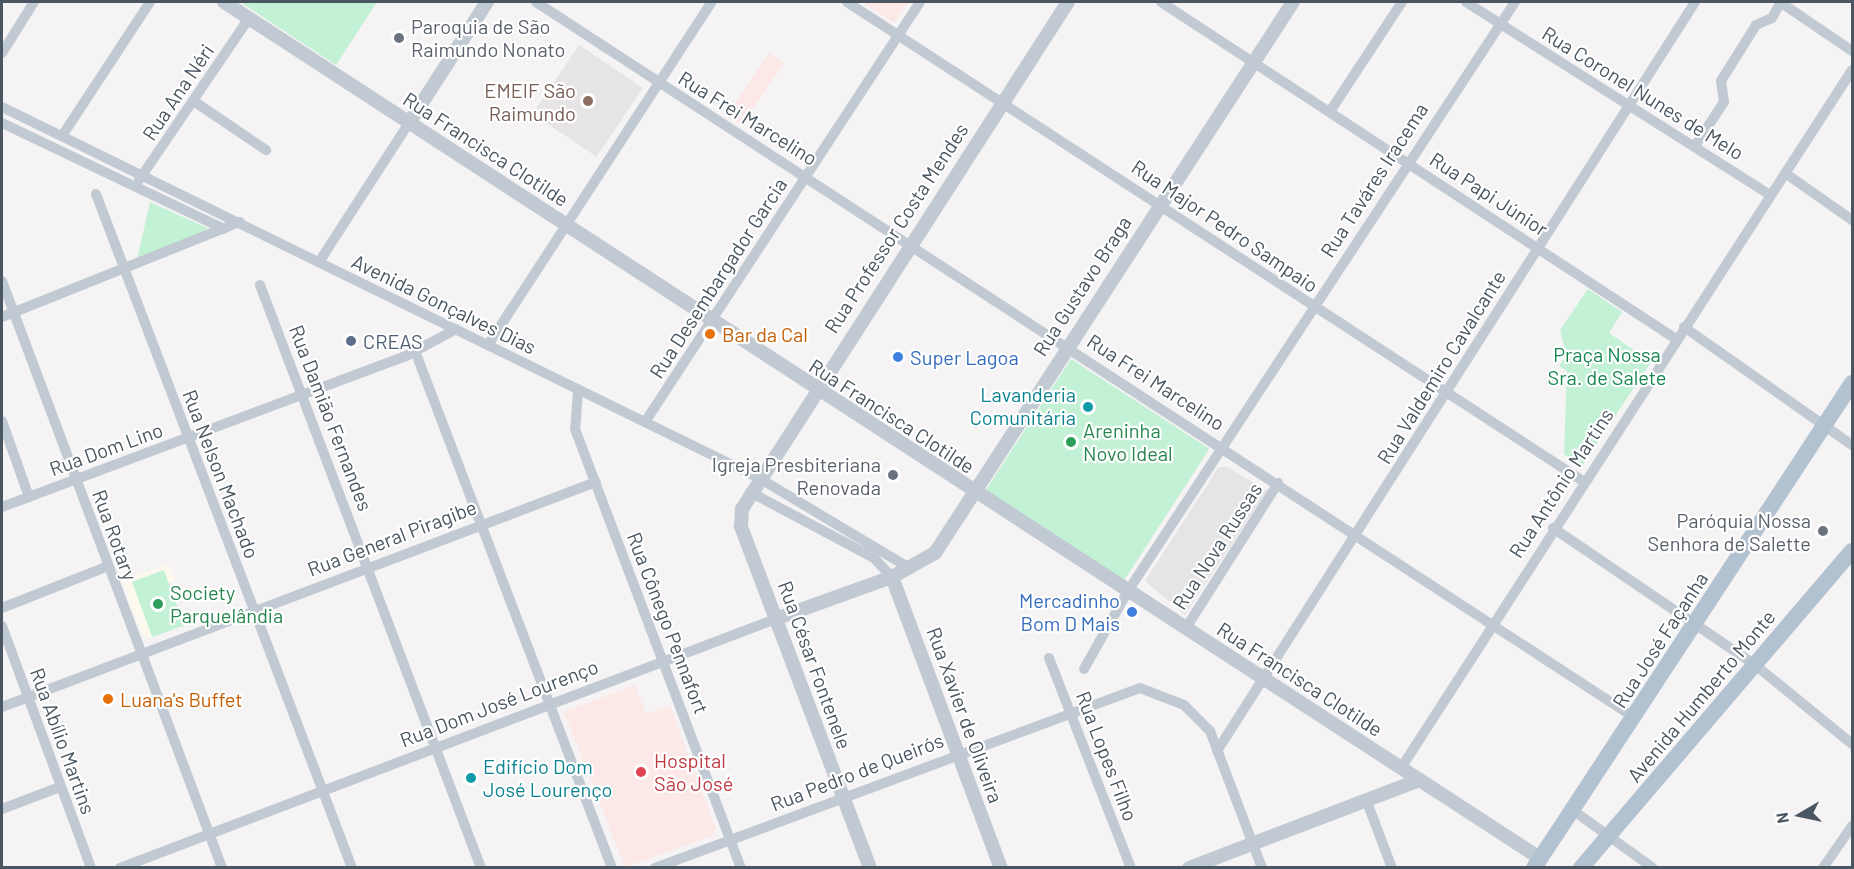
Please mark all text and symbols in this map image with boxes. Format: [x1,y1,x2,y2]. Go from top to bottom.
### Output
place label: Paroquia de São Raimundo Nonato [411,14,565,61]
street label: Rua Coronel Nunes de Melo [1538,21,1748,165]
marker: Paroquia de São Raimundo Nonato [392,31,406,45]
street label: Rua Ana Néri [137,39,219,145]
street label: Rua Frei Marcelino [674,66,822,170]
place label: EMEIF São Raimundo [484,78,576,125]
street label: Rua Francisca Clotilde [399,87,573,211]
marker: EMEIF São Raimundo [581,94,595,108]
street label: Rua Taváres Iracema [1315,98,1433,262]
street label: Rua Professor Costa Mendes [819,119,973,337]
street label: Rua Papi Júnior [1426,147,1552,241]
street label: Rua Major Pedro Sampaio [1127,155,1323,297]
street label: Rua Desembargador Garcia [644,173,792,383]
street label: Rua Gustavo Braga [1028,211,1136,361]
street label: Avenida Gonçalves Dias [348,249,540,359]
street label: Rua Valdemiro Cavalcante [1372,266,1510,468]
street label: Rua Damião Fernandes [284,322,378,514]
place label: Bar da Cal [722,322,808,346]
marker: Bar da Cal [703,327,717,341]
place label: CREAS [363,329,423,353]
street label: Rua Frei Marcelino [1083,329,1229,435]
marker: CREAS [344,334,358,348]
park label: Praça Nossa Sra. de Salete [1548,342,1666,389]
place label: Super Lagoa [910,345,1019,369]
marker: Super Lagoa [891,350,905,364]
street label: Rua Francisca Clotilde [805,354,979,478]
place label: Lavanderia Comunitária [970,383,1076,430]
street label: Rua Nelson Machado [178,386,264,562]
marker: Lavanderia Comunitária [1081,400,1095,414]
street label: Rua Antônio Martins [1504,404,1618,562]
street label: Rua Dom Lino [46,417,166,481]
place label: Areninha Novo Ideal [1083,418,1173,465]
marker: Areninha Novo Ideal [1064,435,1078,449]
place label: Igreja Presbiteriana Renovada [712,452,881,499]
marker: Igreja Presbiteriana Renovada [886,468,900,482]
street label: Rua Nova Russas [1167,478,1267,614]
street label: Rua Rotary [88,486,142,584]
street label: Rua General Piragibe [304,495,480,581]
place label: Paróquia Nossa Senhora de Salette [1647,508,1811,555]
marker: Paróquia Nossa Senhora de Salette [1816,524,1830,538]
street label: Rua Cônego Pennafort [622,529,714,717]
street label: Rua José Façanha [1607,568,1713,712]
street label: Rua César Fontenele [773,578,857,752]
place label: Society Parquelândia [170,580,283,627]
place label: Mercadinho Bom D Mais [1019,588,1120,635]
marker: Society Parquelândia [151,597,165,611]
marker: Mercadinho Bom D Mais [1125,605,1139,619]
street label: Avenida Humberto Monte [1622,605,1780,787]
street label: Rua Francisca Clotilde [1213,617,1387,741]
street label: Rua Xavier de Oliveira [922,624,1008,806]
street label: Rua Dom José Lourenço [396,654,602,752]
street label: Rua Abílio Martins [25,665,101,817]
place label: Luana's Buffet [120,687,243,711]
street label: Rua Lopes Filho [1071,688,1143,824]
marker: Luana's Buffet [101,692,115,706]
street label: Rua Pedro de Queirós [767,728,947,816]
place label: Hospital São José [654,748,733,795]
place label: Edifício Dom José Lourenço [483,754,612,801]
marker: Hospital São José [632,763,650,781]
marker: Edifício Dom José Lourenço [464,771,478,785]
north arrow [1770,785,1830,845]
text: N [1772,811,1792,825]

